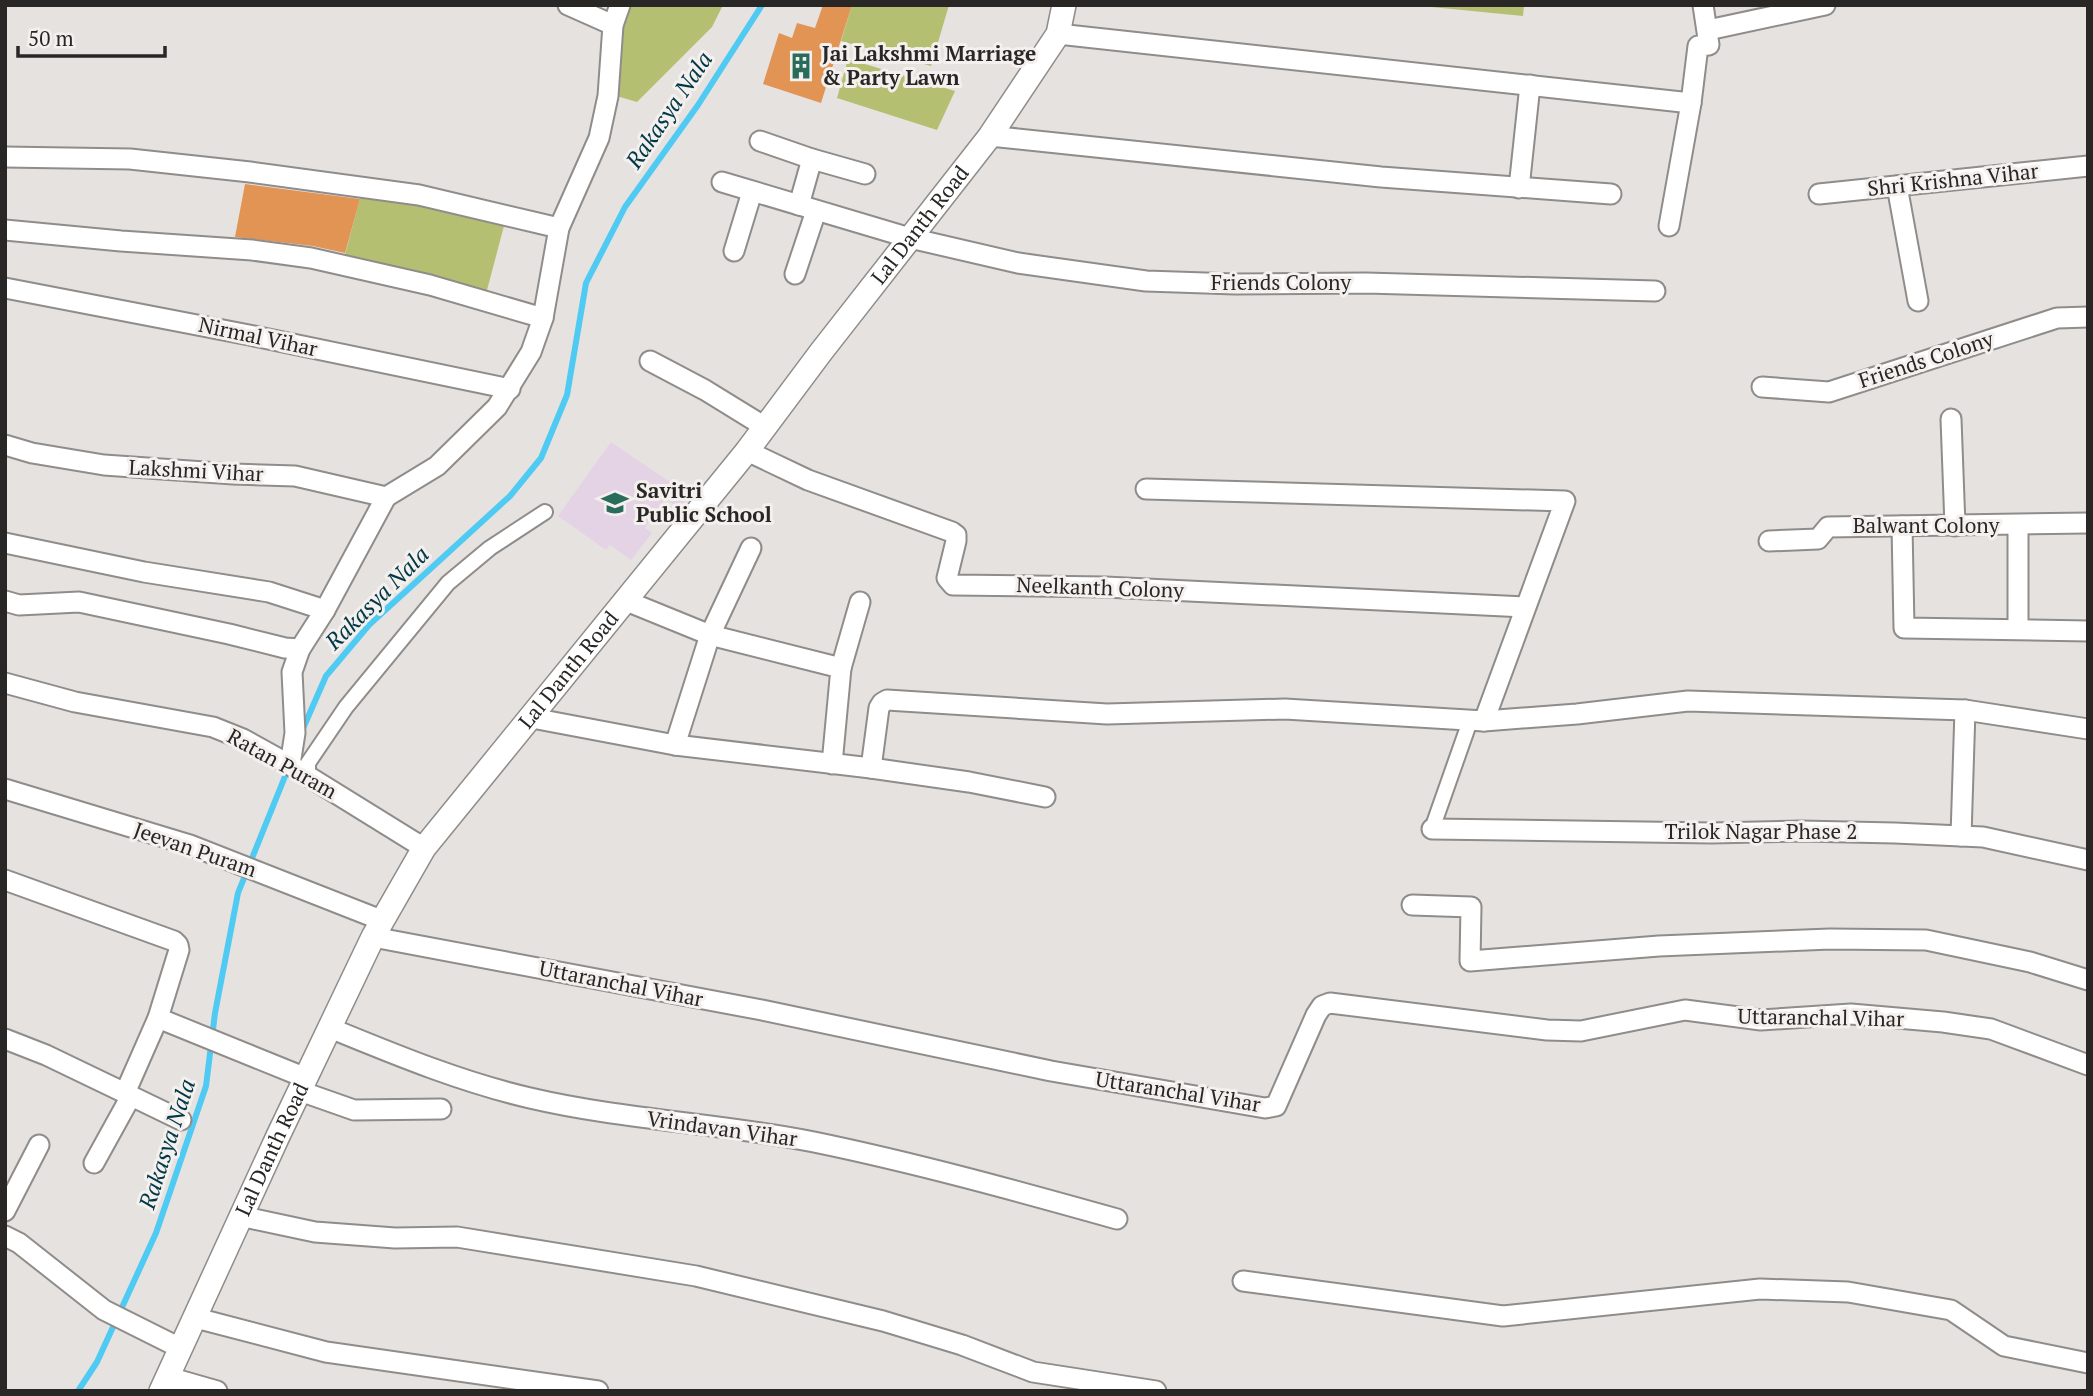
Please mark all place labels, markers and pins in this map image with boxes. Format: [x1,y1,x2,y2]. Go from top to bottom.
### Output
place label: Jai Lakshmi Marriage & Party Lawn [822,39,1036,91]
building icon: Jai Lakshmi Marriage & Party Lawn [786,51,816,81]
place label: Savitri Public School [636,476,772,528]
school or university icon: Savitri Public School [600,488,630,518]

